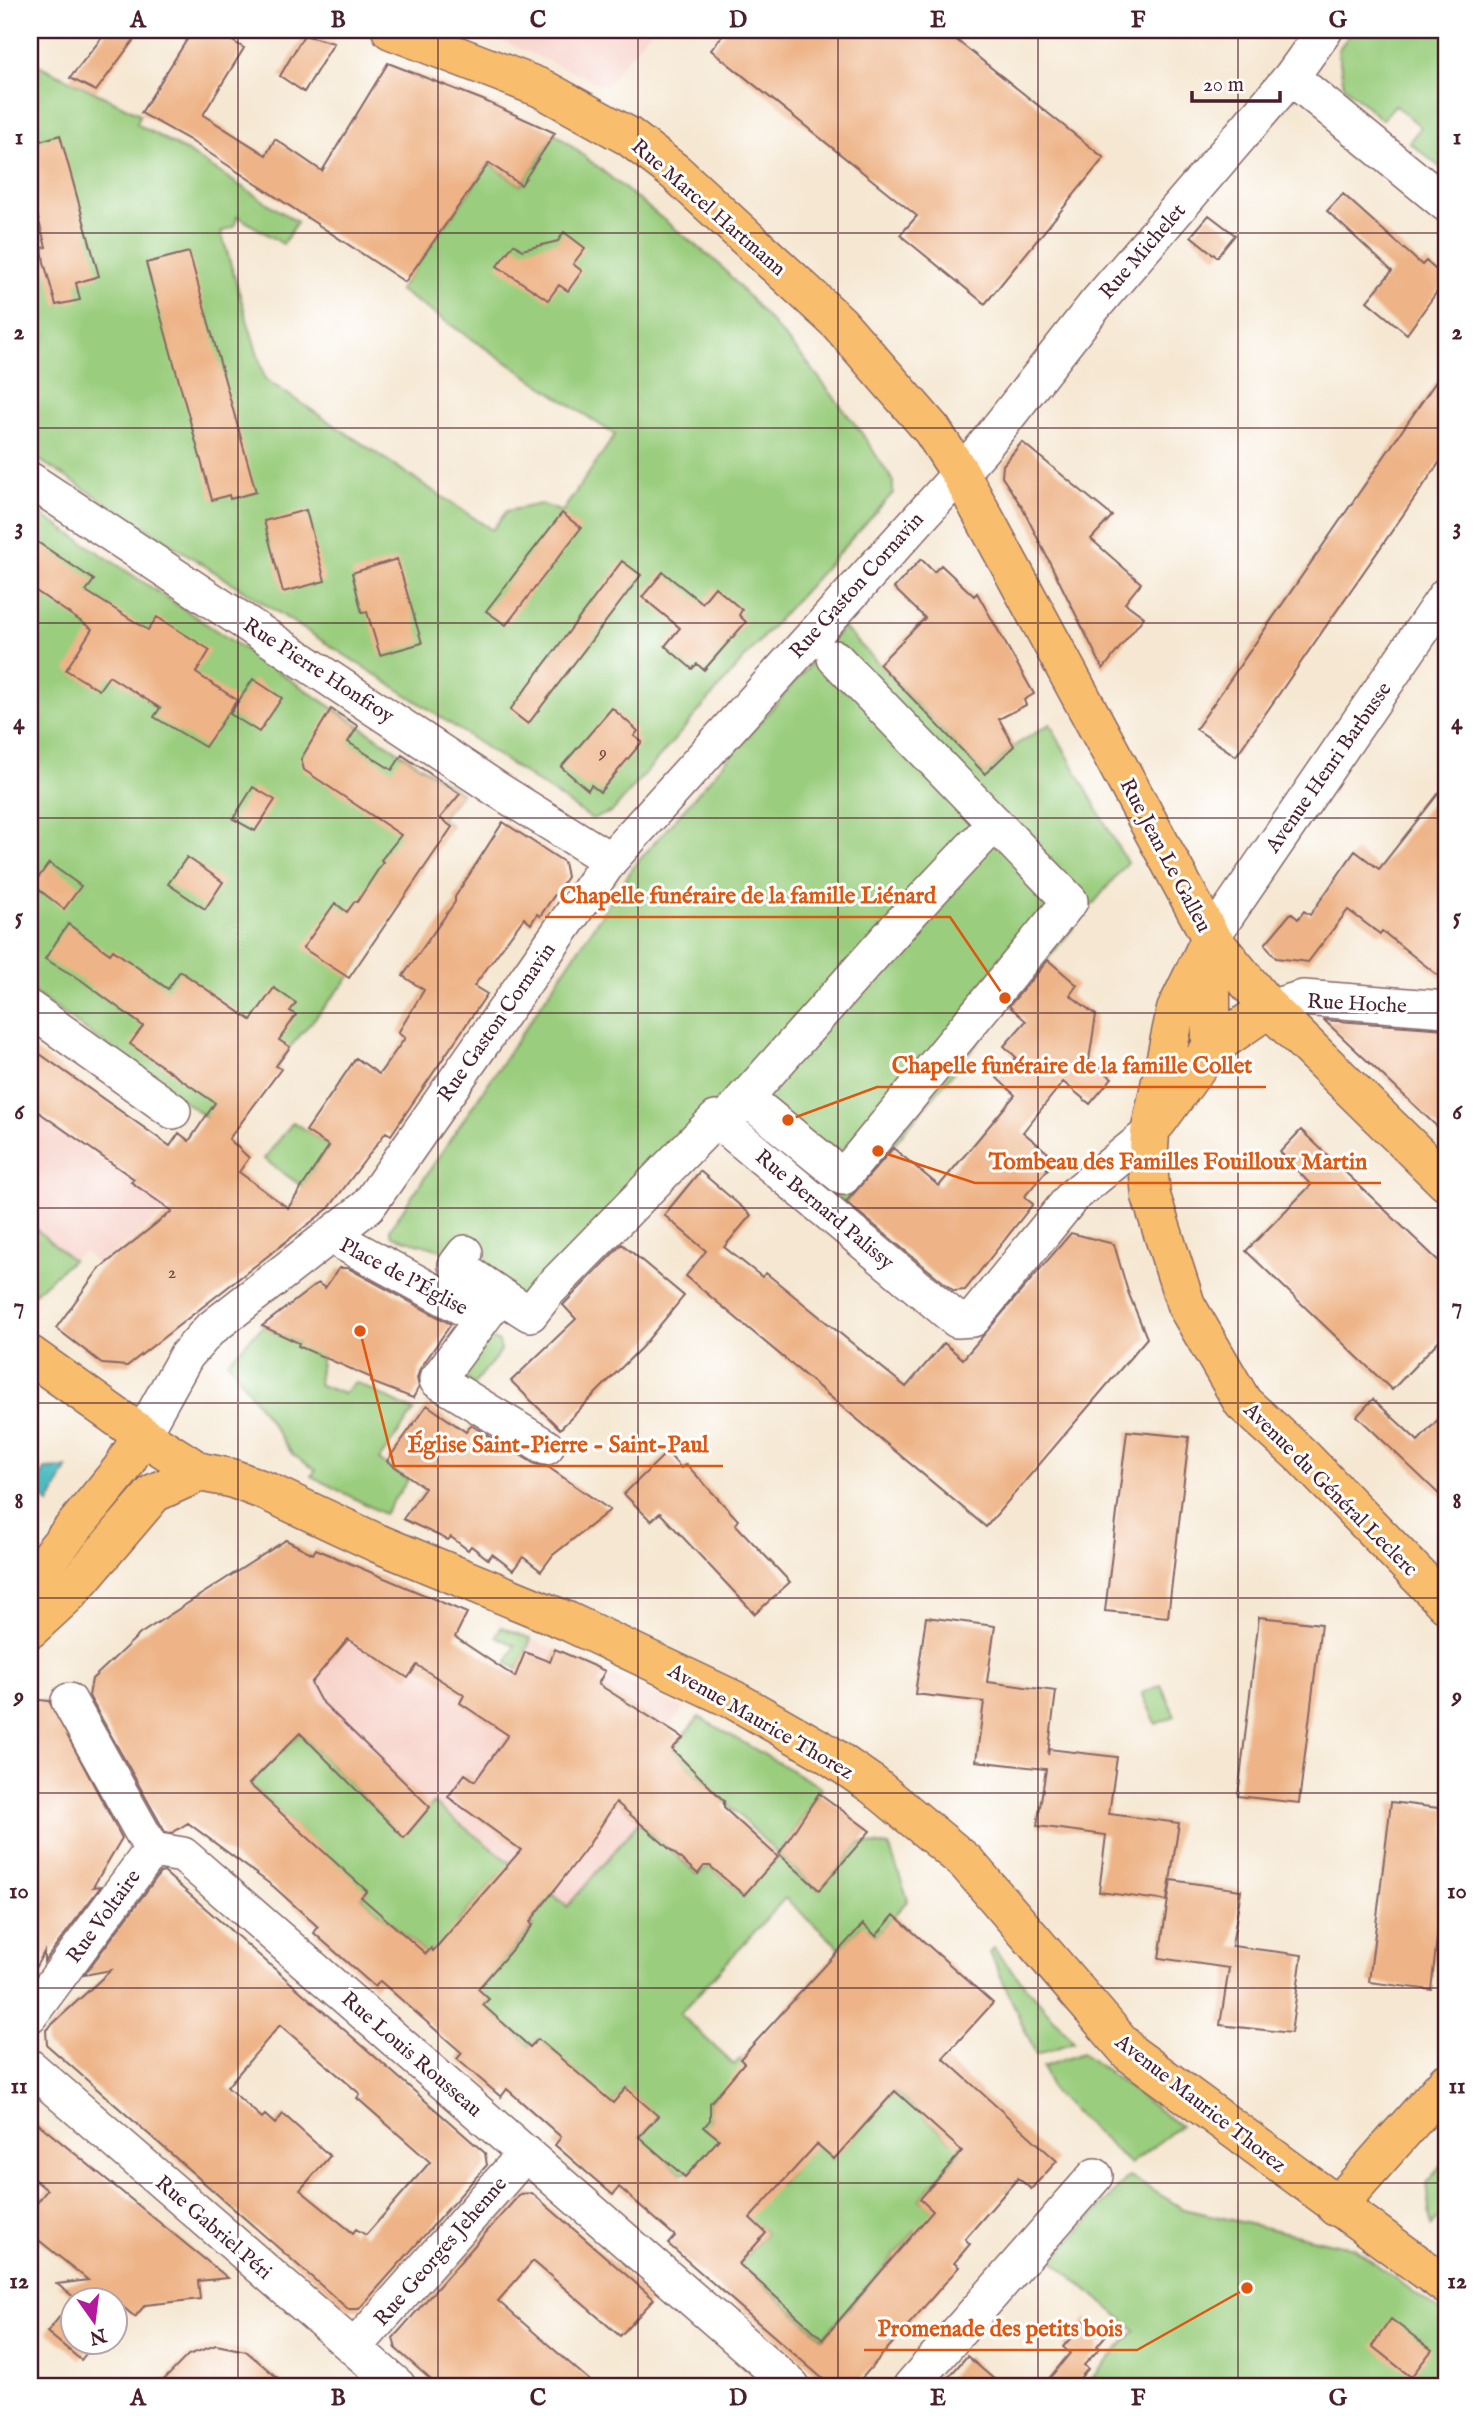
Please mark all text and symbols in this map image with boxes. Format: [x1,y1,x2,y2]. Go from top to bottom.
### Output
text: A [129,6,147,35]
text: B [330,6,346,35]
text: C [530,6,547,35]
text: D [729,6,747,35]
text: E [930,6,946,35]
text: F [1131,6,1146,35]
text: G [1329,6,1348,35]
scale bar [1192,60,1280,104]
text: 20 m [1203,72,1244,99]
text: 1 [15,123,23,152]
text: 1 [1453,123,1461,152]
street label: Rue Marcel Hartmann [625,134,791,283]
street label: Rue Michelet [1094,198,1192,306]
text: 2 [14,318,25,347]
text: 2 [1452,318,1463,347]
street label: Rue Gaston Cornavin [784,507,930,665]
text: 3 [15,513,23,542]
text: 3 [1453,513,1461,542]
street label: Rue Pierre Honfroy [237,612,399,731]
street label: Avenue Henri Barbusse [1260,677,1399,859]
text: 4 [13,708,25,737]
text: 4 [1451,708,1463,737]
house number: 9 [598,742,607,765]
street label: Rue Jean Le Galleu [1113,774,1217,937]
callout: Chapelle funéraire de la famille Liénard [545,873,950,917]
text: Chapelle funéraire de la famille Liénard [560,882,937,911]
text: 5 [15,903,24,932]
text: 5 [1453,903,1462,932]
street label: Rue Gaston Cornavin [432,938,562,1108]
street label: Rue Hoche [1306,988,1408,1021]
callout: Chapelle funéraire de la famille Collet [877,1043,1266,1087]
text: Chapelle funéraire de la famille Collet [892,1052,1252,1081]
text: 6 [14,1098,25,1127]
text: 6 [1452,1098,1463,1127]
callout: Tombeau des Familles Fouilloux Martin [975,1139,1381,1183]
street label: Rue Bernard Palissy [749,1144,900,1277]
text: Tombeau des Familles Fouilloux Martin [988,1148,1368,1177]
street label: Place de l'Église [335,1231,473,1323]
house number: 2 [168,1262,176,1285]
text: 7 [14,1292,24,1321]
text: 7 [1452,1292,1462,1321]
street label: Avenue du Général Leclerc [1236,1397,1423,1583]
callout: Église Saint-Pierre - Saint-Paul [394,1422,723,1466]
text: Église Saint-Pierre - Saint-Paul [407,1430,709,1460]
text: 8 [14,1487,24,1516]
text: 8 [1452,1487,1462,1516]
street label: Avenue Maurice Thorez [662,1658,858,1787]
text: 9 [13,1682,24,1711]
text: 9 [1451,1682,1462,1711]
street label: Rue Voltaire [61,1864,148,1969]
text: 10 [9,1877,29,1906]
text: 10 [1447,1877,1467,1906]
street label: Rue Louis Rousseau [335,1986,487,2124]
street label: Avenue Maurice Thorez [1108,2028,1291,2180]
text: 11 [10,2072,28,2101]
text: 11 [1448,2072,1466,2101]
street label: Rue Gabriel Péri [149,2170,277,2286]
street label: Rue Georges Jehenne [369,2171,514,2332]
text: 12 [9,2267,29,2296]
text: 12 [1447,2267,1467,2296]
north arrow [60,2286,130,2356]
callout: Promenade des petits bois [864,2306,1137,2350]
text: Promenade des petits bois [877,2315,1123,2344]
text: N [86,2322,109,2349]
text: A [129,2384,147,2413]
text: B [330,2384,346,2413]
text: C [530,2384,547,2413]
text: D [729,2384,747,2413]
text: E [930,2384,946,2413]
text: F [1131,2384,1146,2413]
text: G [1329,2384,1348,2413]

